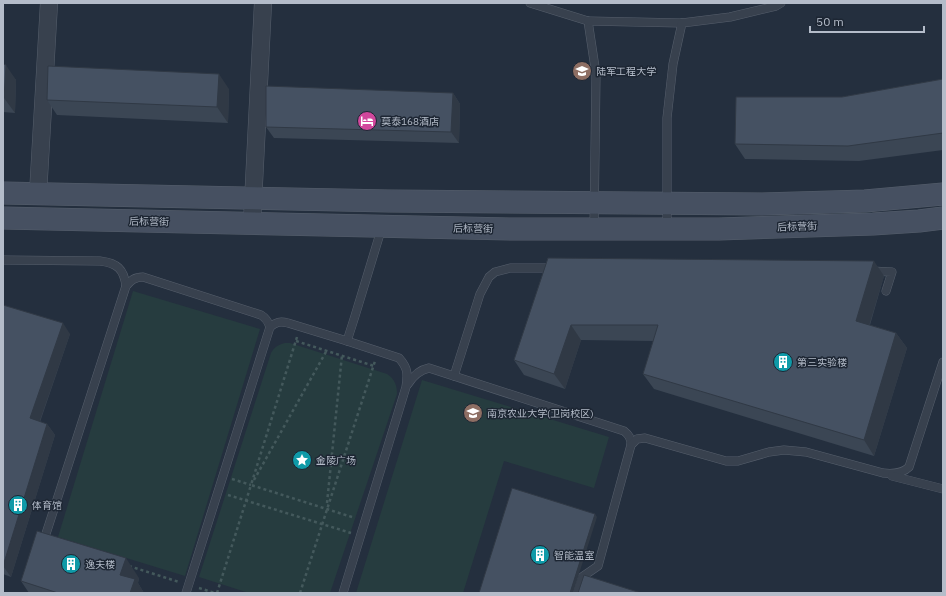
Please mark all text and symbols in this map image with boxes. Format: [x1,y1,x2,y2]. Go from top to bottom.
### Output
scale bar [810,8,924,34]
text: 50 m [816,14,844,29]
school or university icon: 陆军工程大学 [571,60,593,82]
place label: 陆军工程大学 [596,65,656,78]
hotel icon: 莫泰168酒店 [356,110,378,132]
place label: 莫泰168酒店 [381,115,439,128]
street label: 后标营街 [129,215,169,228]
street label: 后标营街 [777,219,817,234]
street label: 后标营街 [453,222,493,235]
building icon: 第三实验楼 [772,351,794,373]
place label: 第三实验楼 [797,356,847,369]
school or university icon: 南京农业大学(卫岗校区) [462,402,484,424]
place label: 南京农业大学(卫岗校区) [487,407,594,420]
place icon: 金陵广场 [291,449,313,471]
place label: 金陵广场 [316,454,356,467]
building icon: 体育馆 [7,494,29,516]
place label: 体育馆 [32,499,62,512]
building icon: 智能温室 [529,544,551,566]
place label: 智能温室 [554,549,594,562]
building icon: 逸夫楼 [60,553,82,575]
place label: 逸夫楼 [85,558,115,571]

